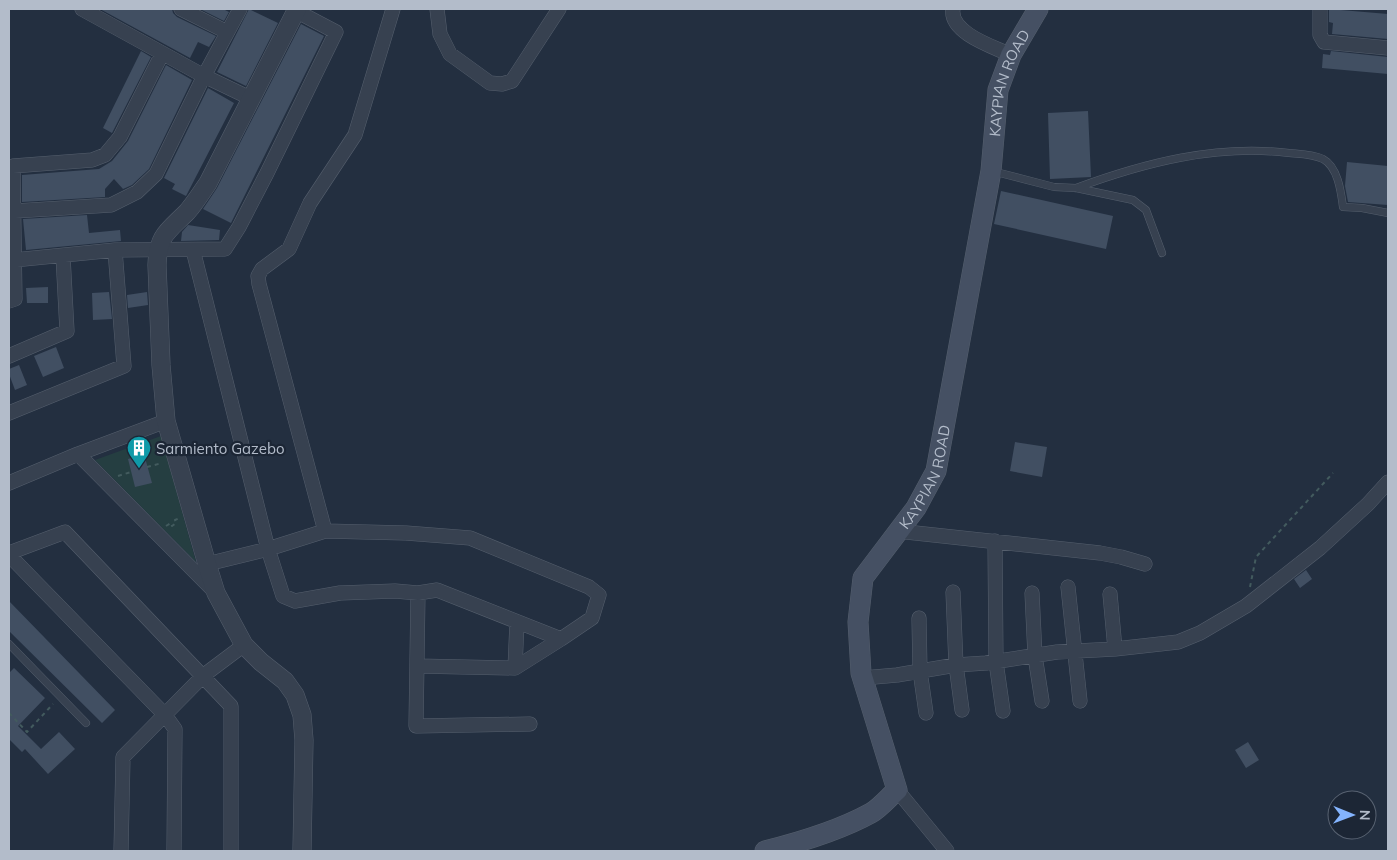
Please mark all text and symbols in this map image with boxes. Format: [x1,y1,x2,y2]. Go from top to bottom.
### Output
street label: KAYPIAN ROAD [985,26,1033,137]
street label: KAYPIAN ROAD [894,423,954,532]
building icon: Sarmiento Gazebo [126,435,152,469]
place label: Sarmiento Gazebo [156,439,284,458]
north arrow [1327,790,1377,840]
text: N [1356,810,1374,821]

